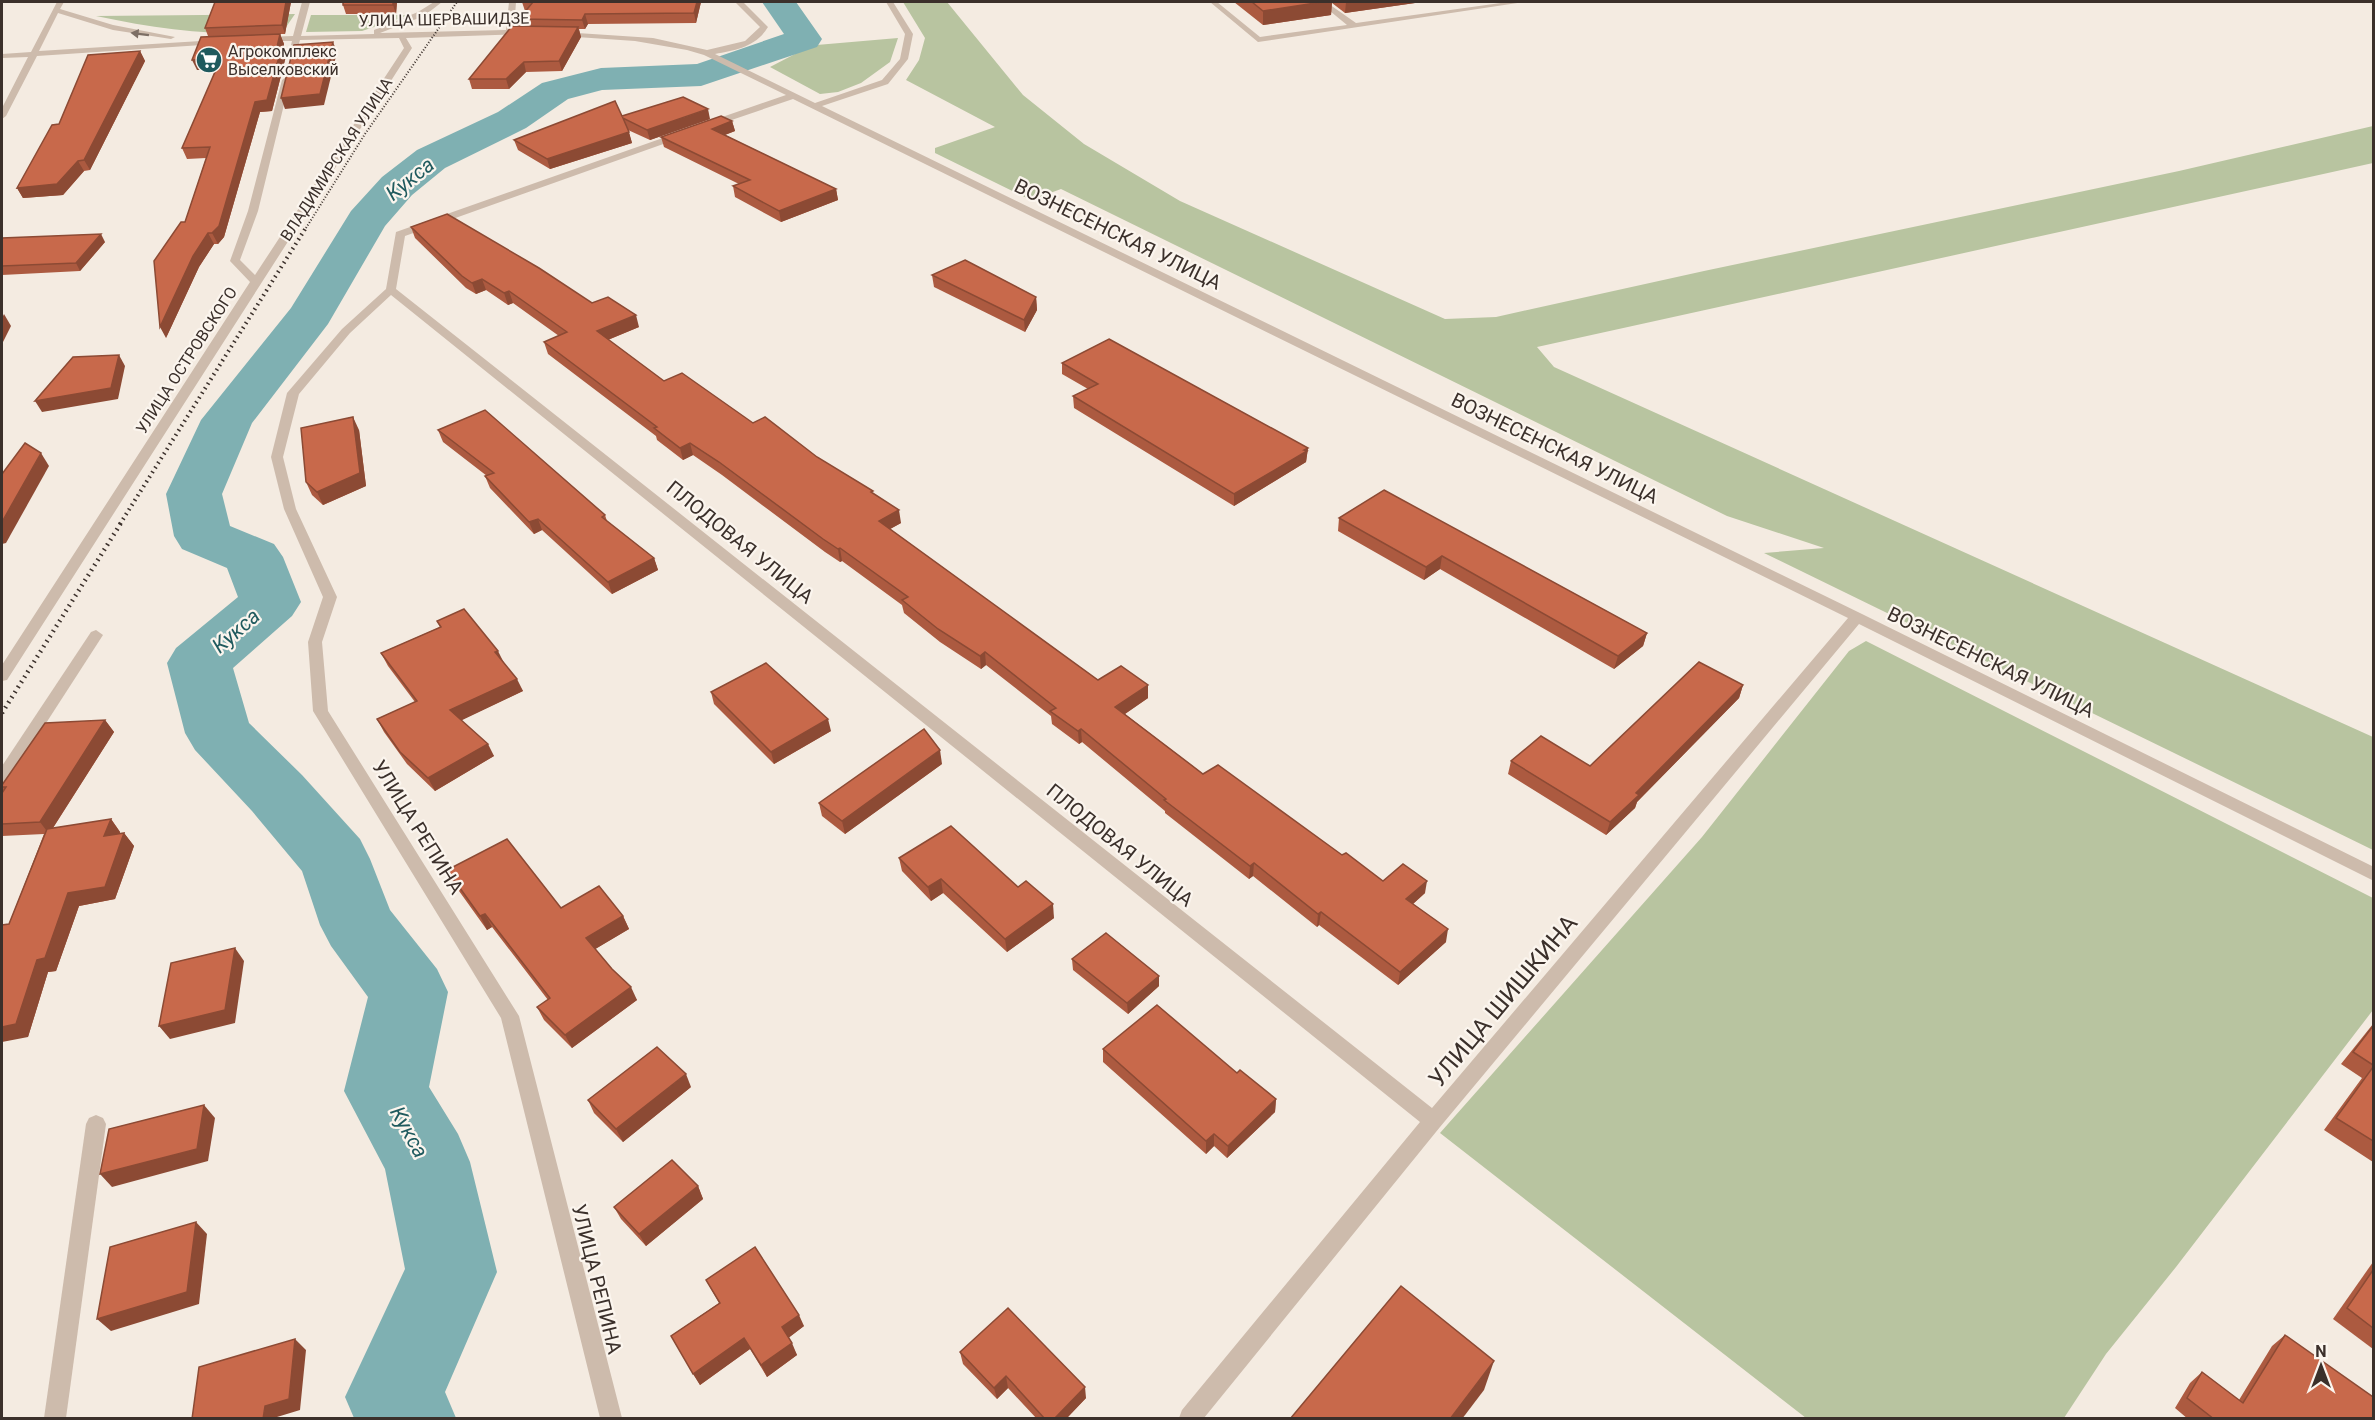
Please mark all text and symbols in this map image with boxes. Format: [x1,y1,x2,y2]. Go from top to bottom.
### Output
street label: УЛИЦА ШЕРВАШИДЗЕ [359,9,529,30]
one-way arrow [130,29,149,38]
place label: Агрокомплекс Выселковский [228,42,339,79]
supermarket icon: Агрокомплекс Выселковский [194,45,224,75]
street label: ВЛАДИМИРСКАЯ УЛИЦА [276,74,397,245]
water label: Кукса [381,152,439,206]
street label: ВОЗНЕСЕНСКАЯ УЛИЦА [1011,173,1225,295]
street label: УЛИЦА ОСТРОВСКОГО [132,283,241,437]
street label: ВОЗНЕСЕНСКАЯ УЛИЦА [1448,387,1662,509]
street label: ПЛОДОВАЯ УЛИЦА [662,475,818,609]
street label: ВОЗНЕСЕНСКАЯ УЛИЦА [1884,601,2098,723]
water label: Кукса [207,604,265,658]
street label: УЛИЦА РЕПИНА [367,756,469,898]
street label: ПЛОДОВАЯ УЛИЦА [1042,778,1198,912]
street label: УЛИЦА ШИШКИНА [1423,909,1583,1093]
water label: Кукса [385,1102,433,1162]
street label: УЛИЦА РЕПИНА [567,1202,627,1356]
north arrow [2291,1336,2351,1396]
text: N [2315,1342,2327,1361]

